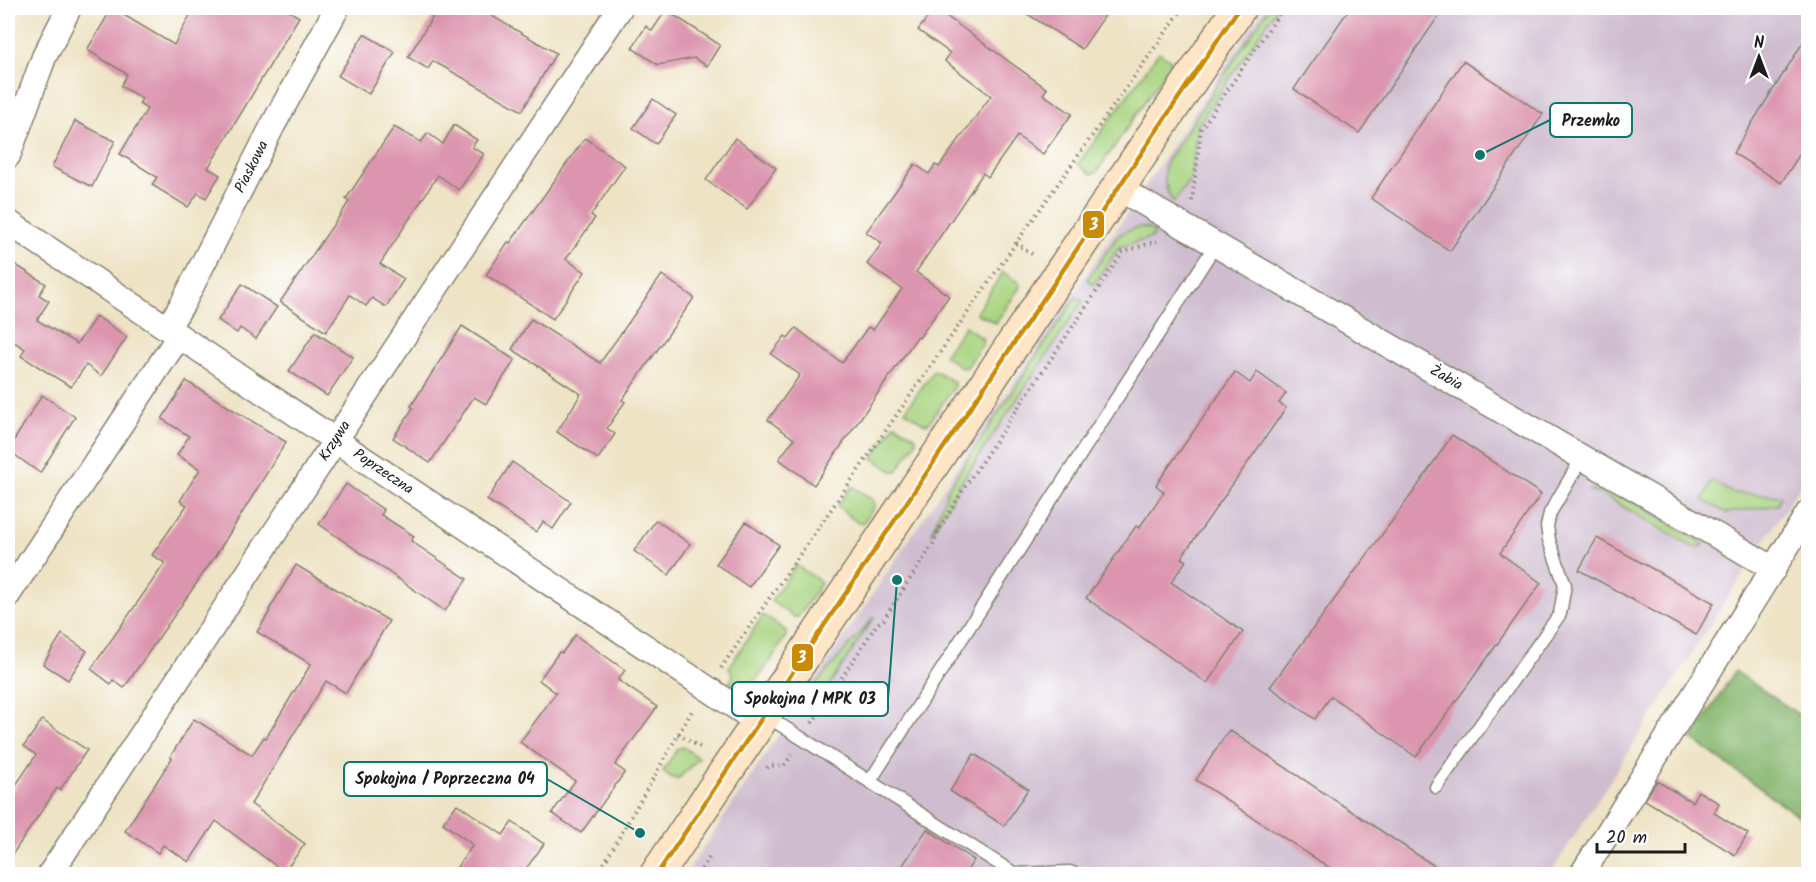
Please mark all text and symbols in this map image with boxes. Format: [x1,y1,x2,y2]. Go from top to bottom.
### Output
north arrow [1729,27,1789,87]
text: N [1754,31,1764,56]
callout: Przemko [1550,103,1632,137]
text: Przemko [1562,109,1620,134]
street label: Piaskowa [229,137,275,197]
line badge: 3 [1082,210,1105,239]
text: 3 [1089,213,1099,238]
street label: Żabia [1425,359,1467,397]
street label: Krzywa [313,416,357,466]
street label: Poprzeczna [348,443,418,501]
line badge: 3 [791,643,814,672]
text: 3 [797,646,807,671]
callout: Spokojna / MPK 03 [732,682,888,716]
text: Spokojna / MPK 03 [744,687,876,712]
callout: Spokojna / Poprzeczna 04 [344,762,547,796]
text: Spokojna / Poprzeczna 04 [355,767,535,792]
scale bar [1597,816,1686,854]
text: 20 m [1606,824,1647,853]

